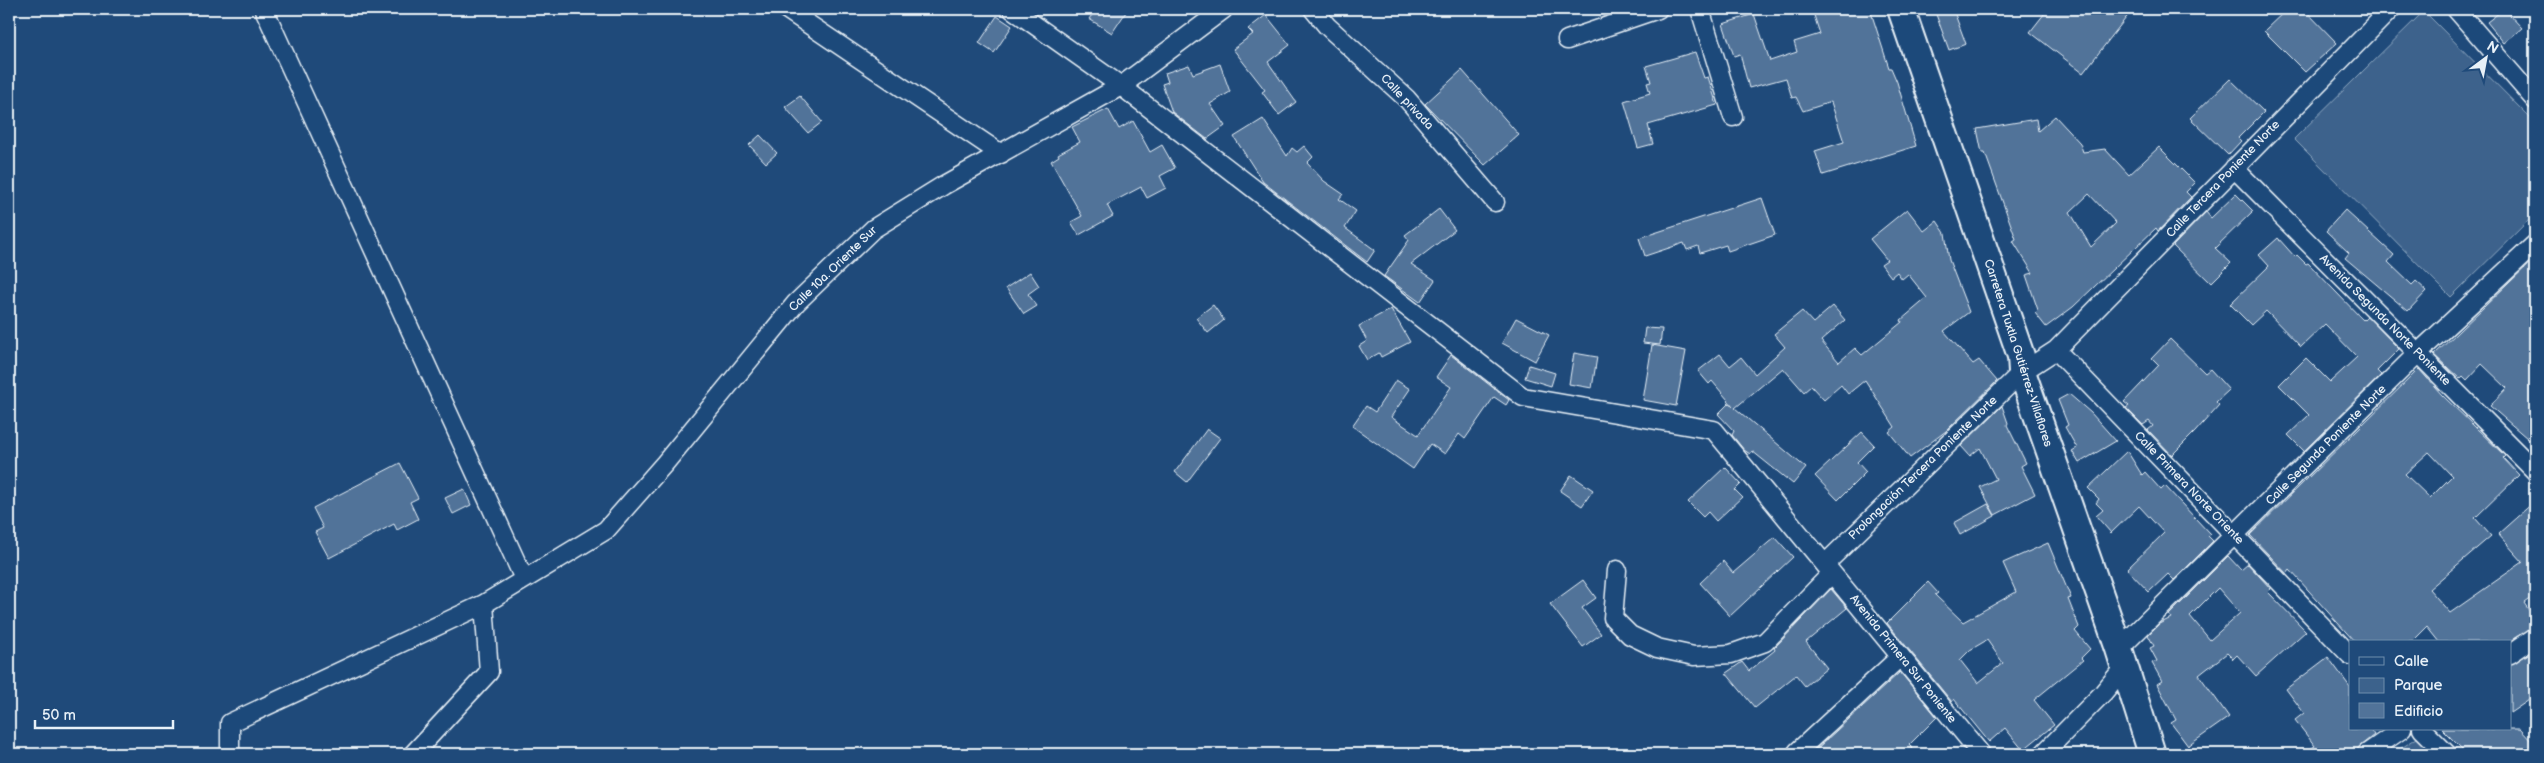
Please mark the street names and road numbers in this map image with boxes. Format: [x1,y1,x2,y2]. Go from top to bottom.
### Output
street label: Calle privada [1377,71,1437,133]
street label: Calle Tercera Poniente Norte [2163,117,2283,241]
street label: Calle 10a. Oriente Sur [786,223,881,315]
street label: Avenida Segunda Norte Poniente [2316,251,2454,389]
street label: Carretera Tuxtla Gutiérrez-Villaflores [1981,257,2055,449]
street label: Calle Segunda Poniente Norte [2263,382,2389,508]
street label: Prolongación Tercera Poniente Norte [1846,393,2000,543]
street label: Calle Primera Norte Oriente [2131,428,2247,548]
street label: Avenida Primera Sur Poniente [1846,592,1960,726]

